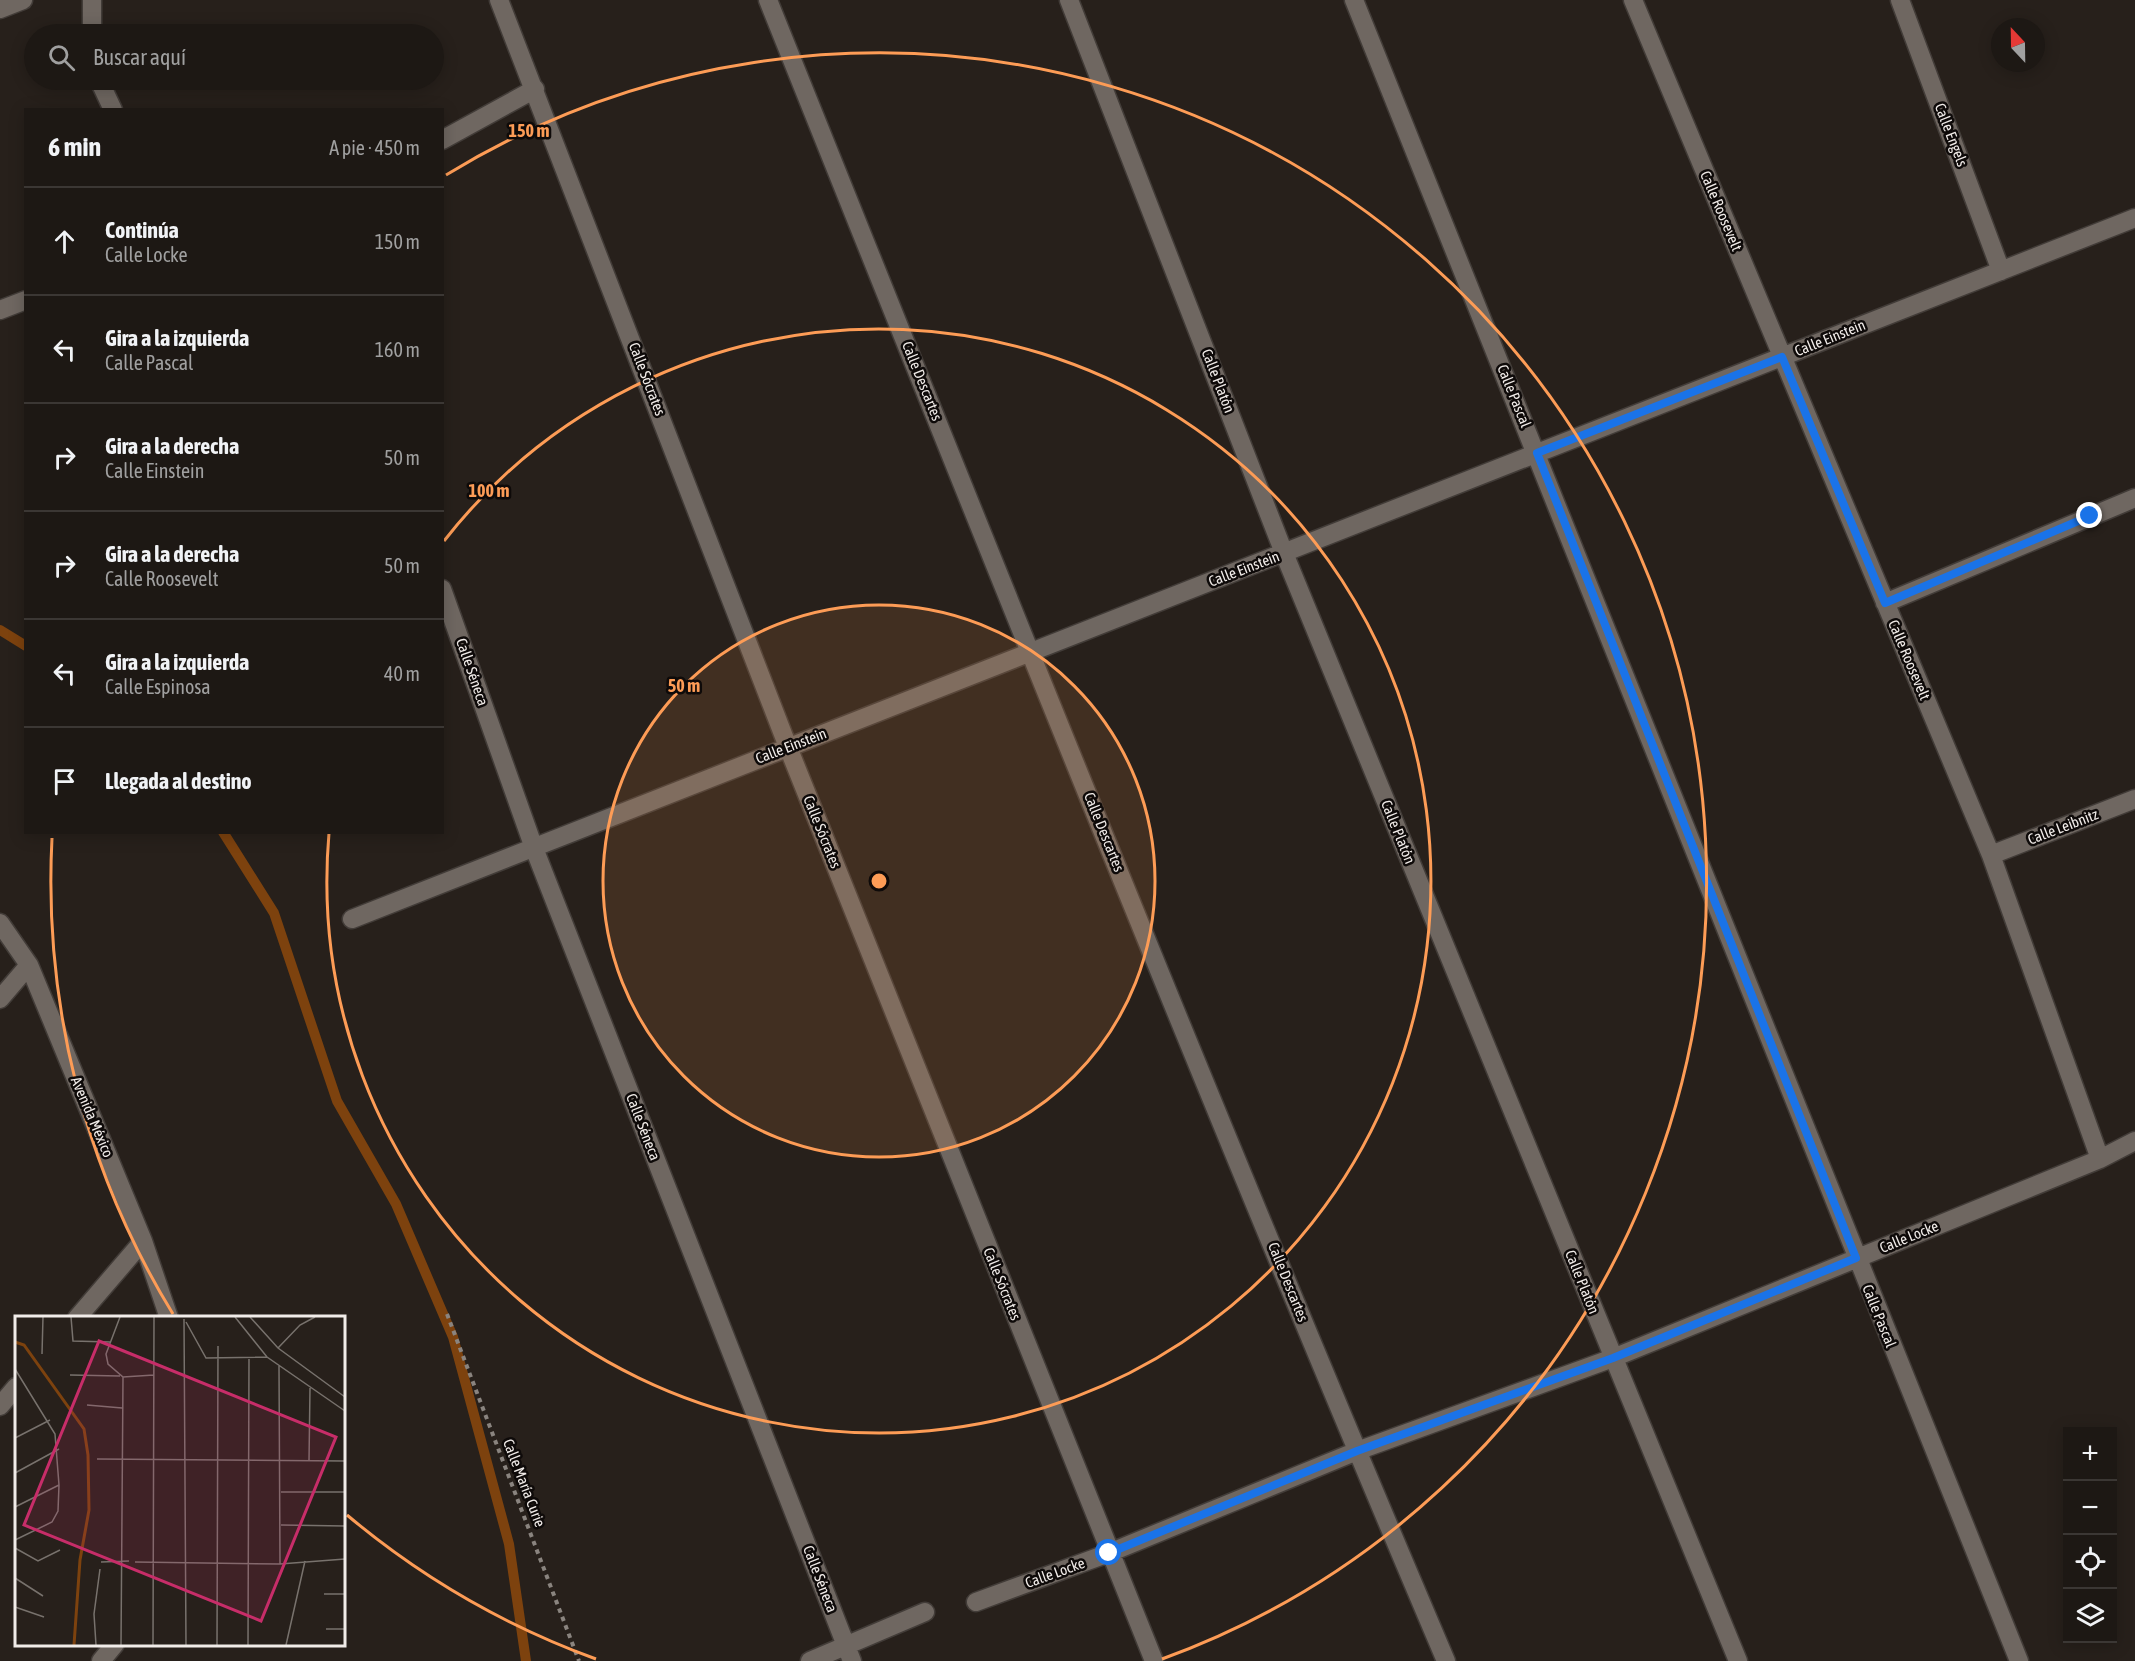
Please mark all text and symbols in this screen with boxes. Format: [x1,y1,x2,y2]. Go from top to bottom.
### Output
north arrow [1991,18,2045,72]
search box [24,24,444,90]
icon: search [45,41,78,74]
text: Buscar aquí [93,44,186,70]
street label: Calle Engels [1932,101,1971,169]
text: 150 m [509,120,549,141]
text: 6 min [48,132,101,162]
text: A pie · 450 m [329,136,420,159]
street label: Calle Roosevelt [1697,168,1746,253]
text: Continúa [105,217,179,243]
icon: ahead [48,225,81,258]
text: 150 m [375,230,420,253]
text: Calle Locke [105,243,188,266]
street label: Calle Einstein [1792,316,1868,359]
text: Gira a la izquierda [105,325,249,351]
icon: left [48,333,81,366]
text: 160 m [375,338,420,361]
street label: Calle Descartes [899,339,946,423]
street label: Calle Sócrates [626,340,669,418]
street label: Calle Platón [1198,346,1238,415]
text: Calle Pascal [105,351,193,374]
street label: Calle Pascal [1494,362,1535,430]
text: Gira a la derecha [105,433,239,459]
icon: right [48,441,81,474]
text: 50 m [384,446,420,469]
text: Calle Einstein [105,459,204,482]
text: 100 m [469,480,509,501]
route end [2076,502,2102,528]
text: Gira a la derecha [105,541,239,567]
street label: Calle Einstein [1206,547,1282,590]
icon: right [48,549,81,582]
text: 50 m [384,554,420,577]
text: Calle Roosevelt [105,567,218,590]
street label: Calle Roosevelt [1885,617,1934,702]
street label: Calle Séneca [453,636,492,708]
text: Gira a la izquierda [105,649,249,675]
icon: left [48,657,81,690]
text: 40 m [384,662,420,685]
text: Calle Espinosa [105,675,211,698]
text: 50 m [668,675,700,696]
street label: Calle Einstein [753,724,829,767]
icon: arrive [48,765,81,798]
text: Llegada al destino [105,768,252,794]
street label: Calle Descartes [1081,790,1128,874]
street label: Calle Sócrates [800,793,845,871]
street label: Calle Platón [1378,797,1419,866]
street label: Calle Leibnitz [2025,805,2101,848]
centre of rings [869,871,889,891]
street label: Avenida México [68,1074,117,1160]
street label: Calle Séneca [623,1091,664,1163]
street label: Calle Locke [1877,1217,1941,1256]
street label: Calle Descartes [1265,1240,1312,1324]
street label: Calle Sócrates [980,1245,1025,1323]
street label: Calle Platón [1562,1247,1603,1316]
street label: Calle Pascal [1859,1282,1900,1350]
inset map [15,1316,345,1646]
map controls [2063,1427,2117,1643]
button: + [2063,1427,2117,1481]
street label: Calle María Curie [500,1436,549,1529]
button: − [2063,1481,2117,1535]
button: locate [2063,1535,2117,1589]
route start [1095,1539,1121,1565]
street label: Calle Séneca [800,1543,841,1615]
street label: Calle Locke [1023,1554,1087,1591]
button: layers [2063,1589,2117,1643]

